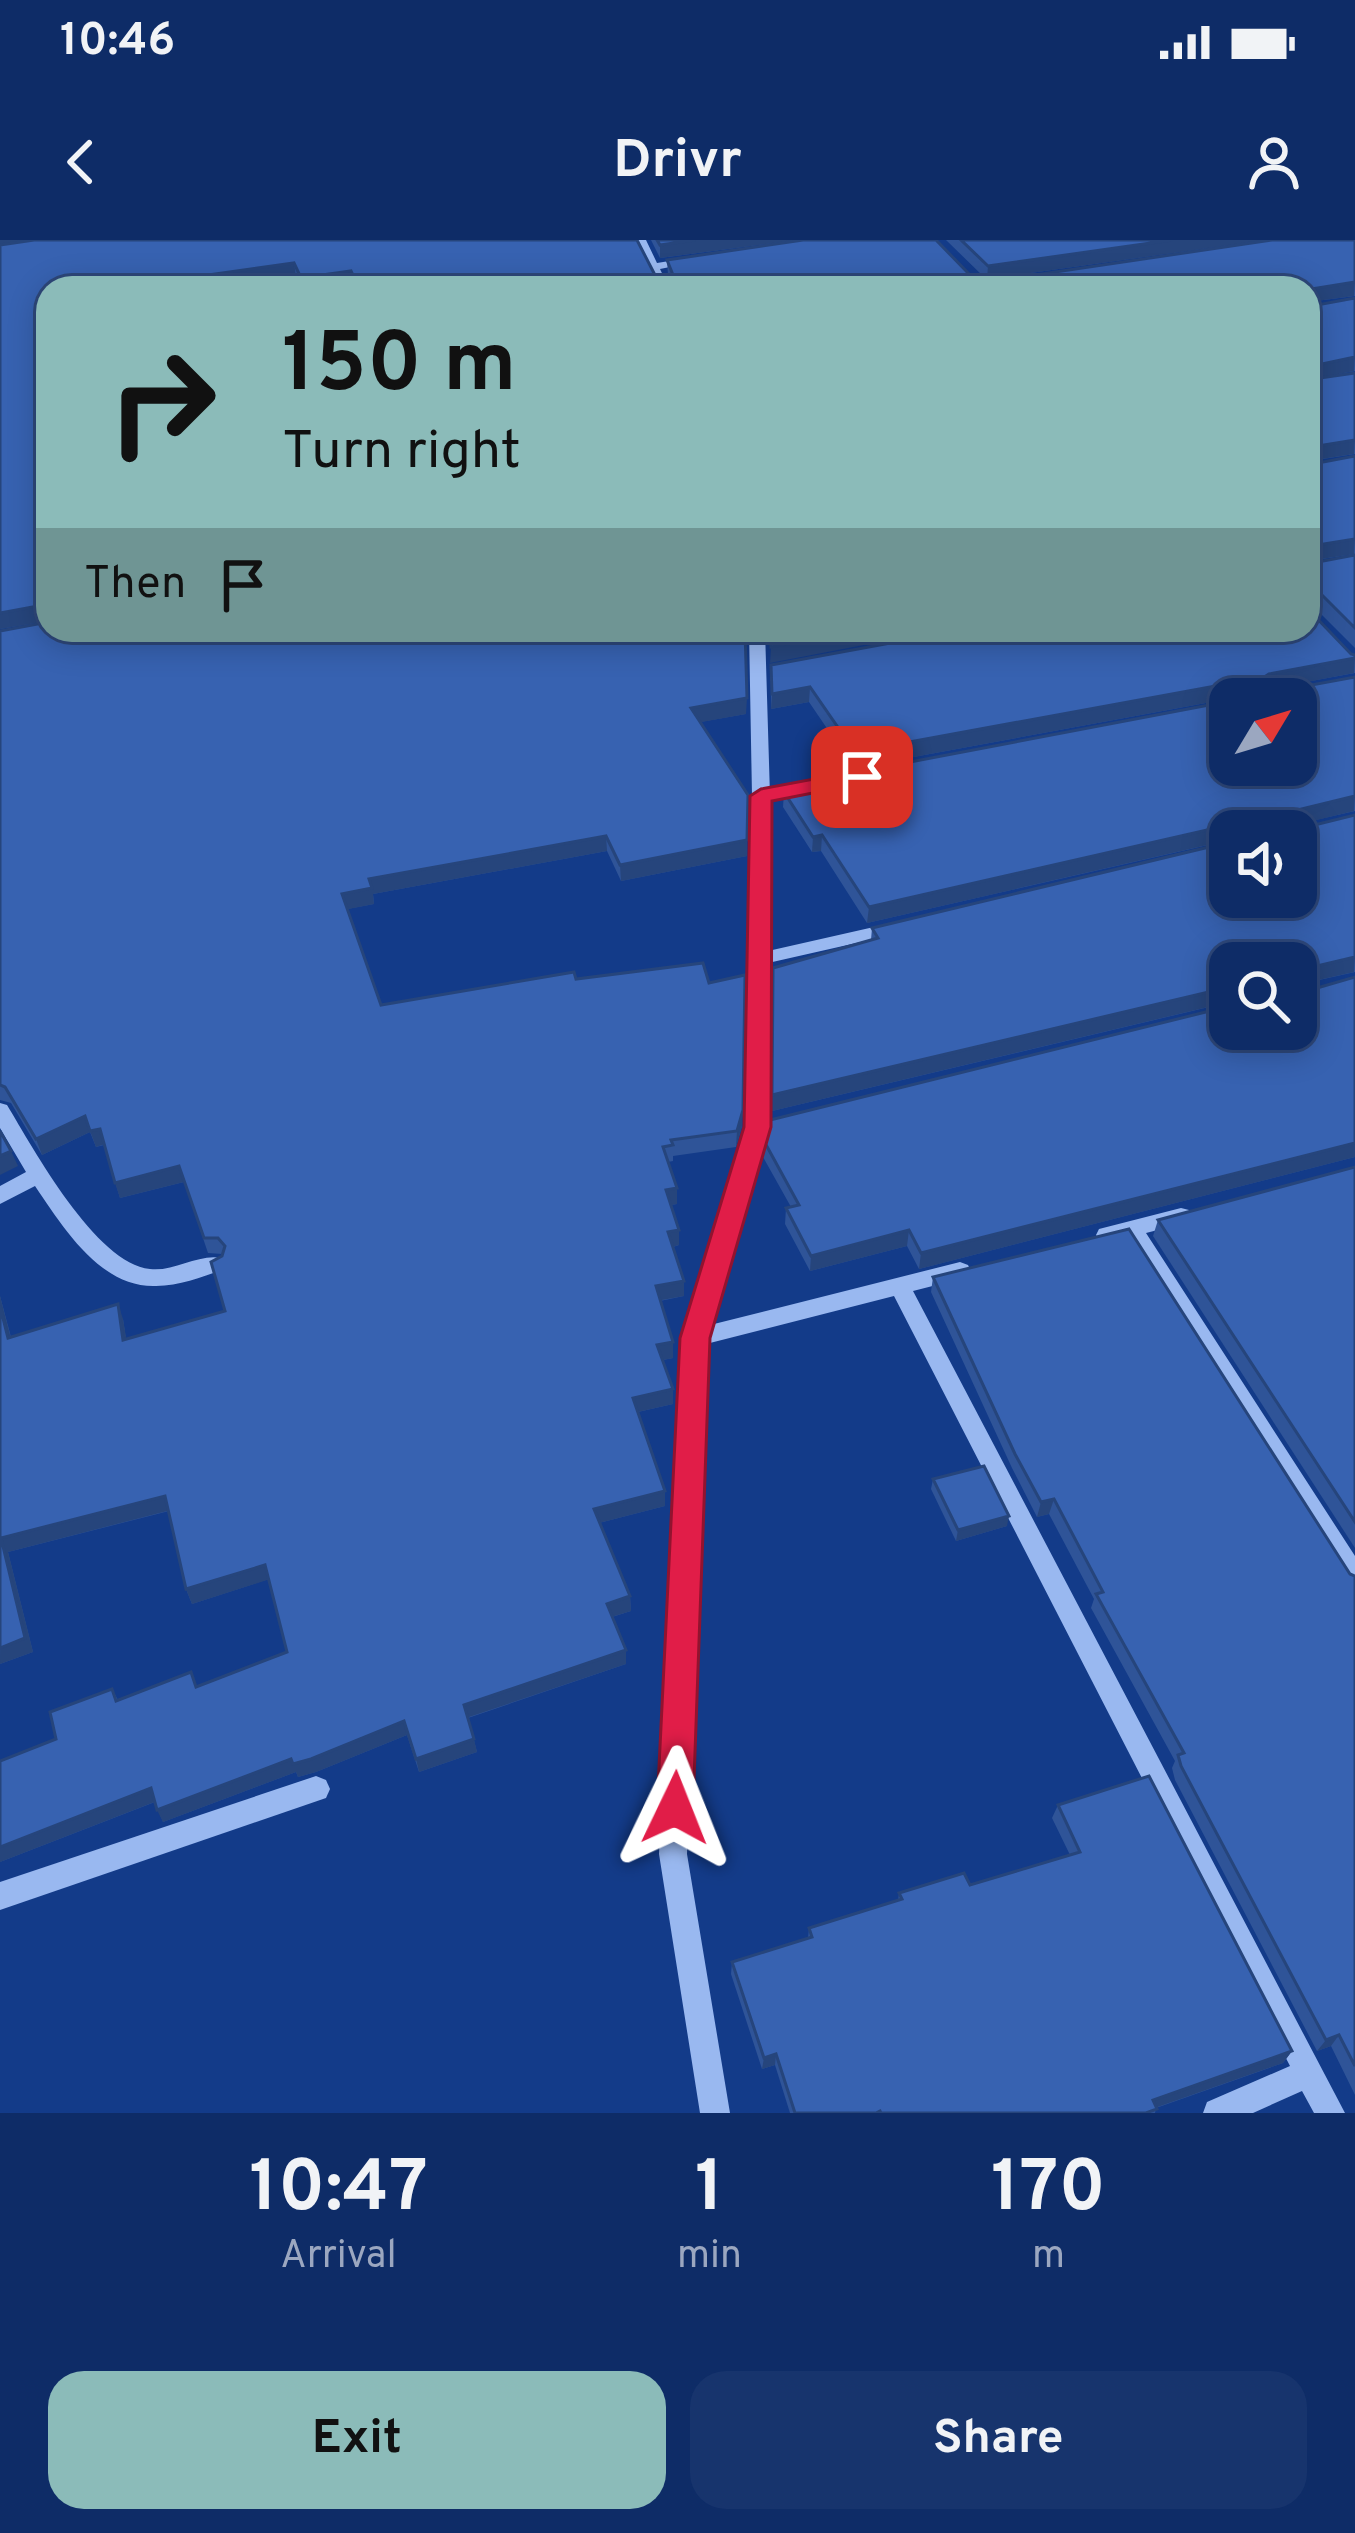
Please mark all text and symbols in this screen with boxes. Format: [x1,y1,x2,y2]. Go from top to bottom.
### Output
text: 10:46 [60,14,175,71]
text: Drivr [613,128,742,197]
icon: back [48,129,114,195]
icon: person [1241,129,1307,195]
text: 150 m [282,315,517,421]
icon: right [84,324,240,480]
text: Turn right [282,419,521,488]
icon: arrive [210,552,276,618]
text: Then [84,557,186,614]
north arrow [1209,678,1317,786]
map controls [1209,678,1317,1050]
pin [811,726,913,828]
icon: arrive [829,744,895,810]
button: sound [1209,810,1317,918]
button: search [1209,942,1317,1050]
position arrow [612,1745,738,1871]
text: 10:47 [249,2145,428,2237]
text: 1 [695,2145,724,2237]
text: 170 [991,2145,1106,2237]
text: Arrival [280,2233,397,2282]
text: min [677,2233,742,2282]
text: m [1032,2233,1065,2282]
button: Exit [48,2371,666,2509]
button: Share [690,2371,1307,2509]

